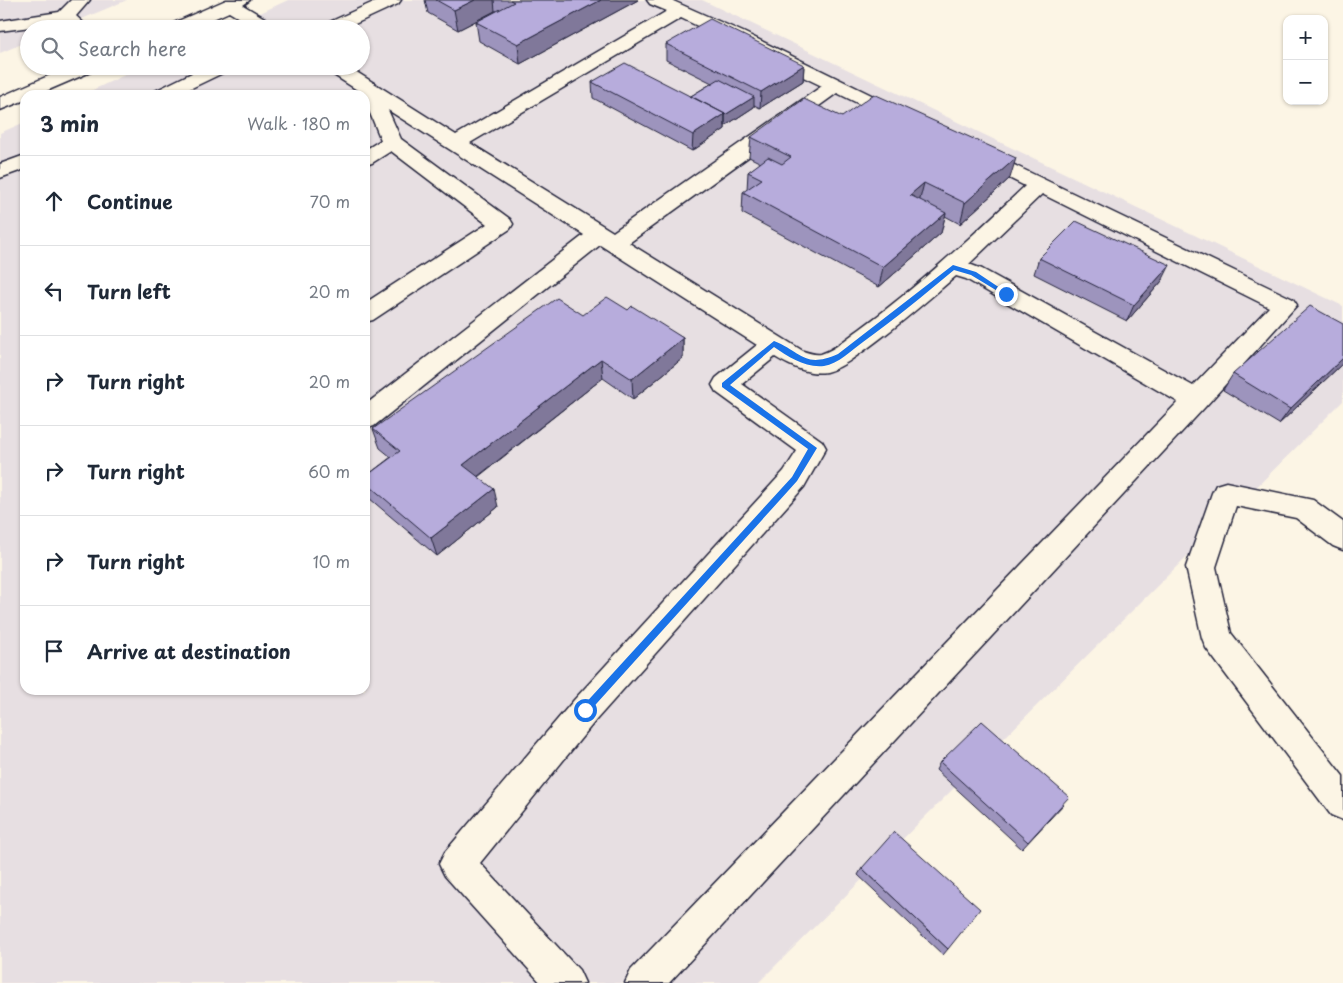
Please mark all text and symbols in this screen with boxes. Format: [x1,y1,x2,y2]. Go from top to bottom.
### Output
map controls [1283,15,1328,105]
button: + [1283,15,1328,60]
search box [20,20,370,75]
icon: search [38,34,66,62]
text: Search here [78,34,187,62]
button: − [1283,60,1328,105]
text: 3 min [40,107,99,139]
text: Walk · 180 m [247,111,350,135]
icon: ahead [40,187,68,215]
text: Continue [87,187,173,215]
text: 70 m [310,189,350,213]
icon: left [40,277,68,305]
text: Turn left [87,277,171,305]
text: 20 m [309,279,350,303]
route end [995,283,1018,306]
icon: right [40,367,68,395]
text: Turn right [87,367,185,395]
text: 20 m [309,369,350,393]
icon: right [40,457,68,485]
text: Turn right [87,457,185,485]
text: 60 m [308,459,350,483]
icon: right [40,547,68,575]
text: Turn right [87,547,185,575]
text: 10 m [313,549,350,573]
icon: arrive [40,637,68,665]
text: Arrive at destination [87,637,291,665]
route start [574,699,597,722]

